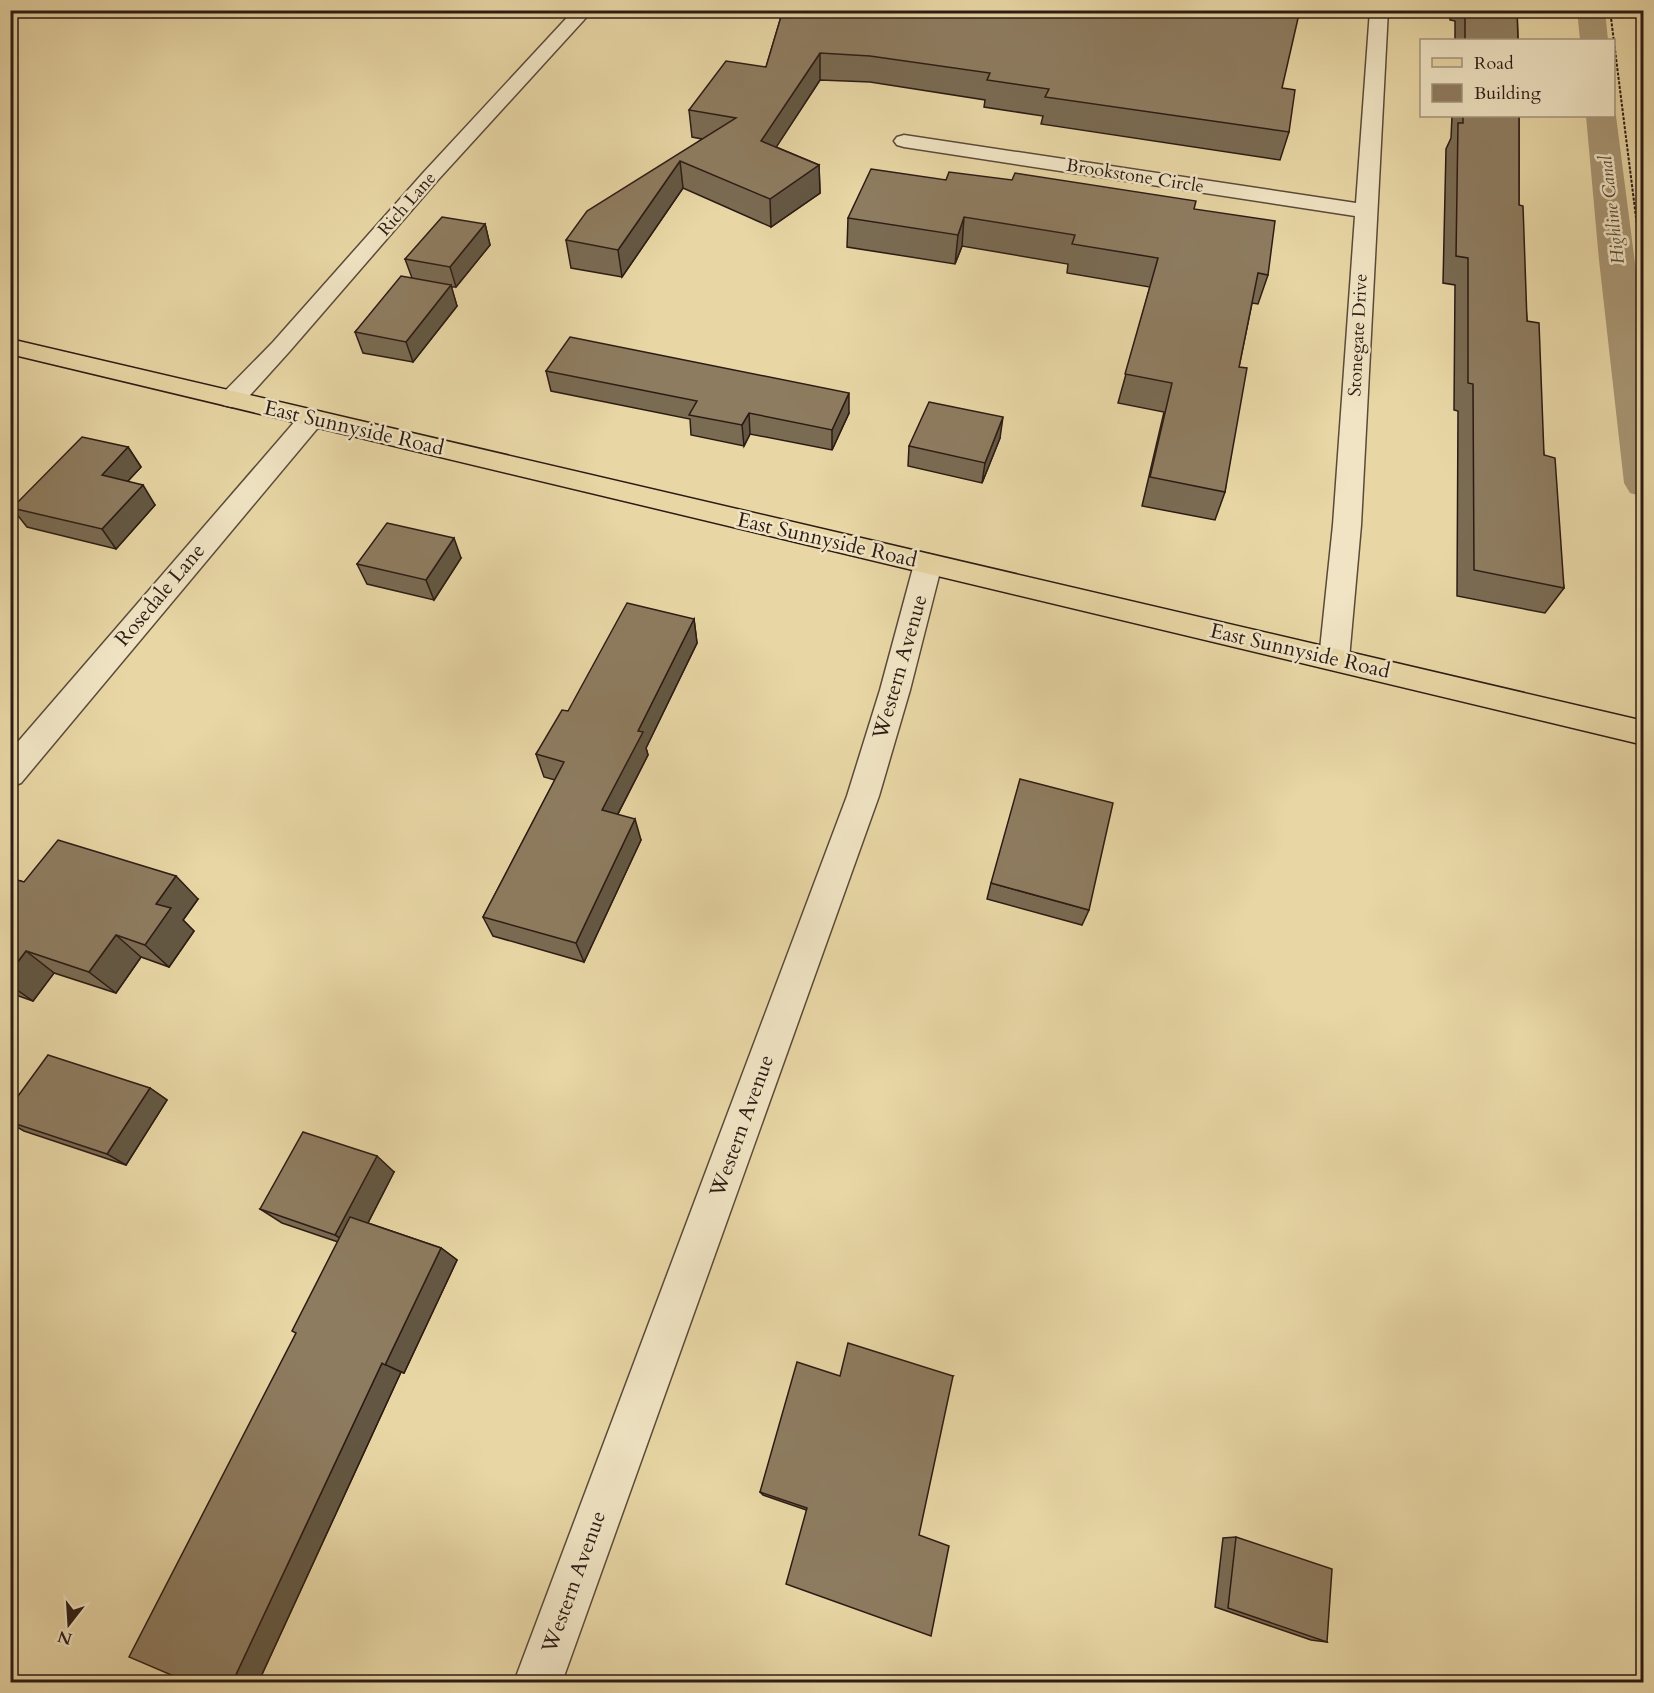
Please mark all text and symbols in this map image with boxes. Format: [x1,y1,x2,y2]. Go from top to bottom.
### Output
legend [1420,39,1615,117]
text: Road [1474,51,1514,76]
text: Building [1474,81,1542,106]
street label: Brookstone Circle [1064,153,1206,199]
water label: Highline Canal [1593,153,1631,266]
street label: Rich Lane [372,167,442,241]
street label: Stonegate Drive [1342,273,1374,397]
street label: East Sunnyside Road [261,393,447,463]
street label: East Sunnyside Road [734,505,920,575]
street label: Rosedale Lane [108,537,212,653]
street label: Western Avenue [865,591,935,744]
street label: East Sunnyside Road [1207,616,1393,686]
street label: Western Avenue [703,1051,781,1202]
street label: Western Avenue [535,1507,613,1658]
north arrow [39,1594,99,1654]
text: N [55,1625,75,1650]

